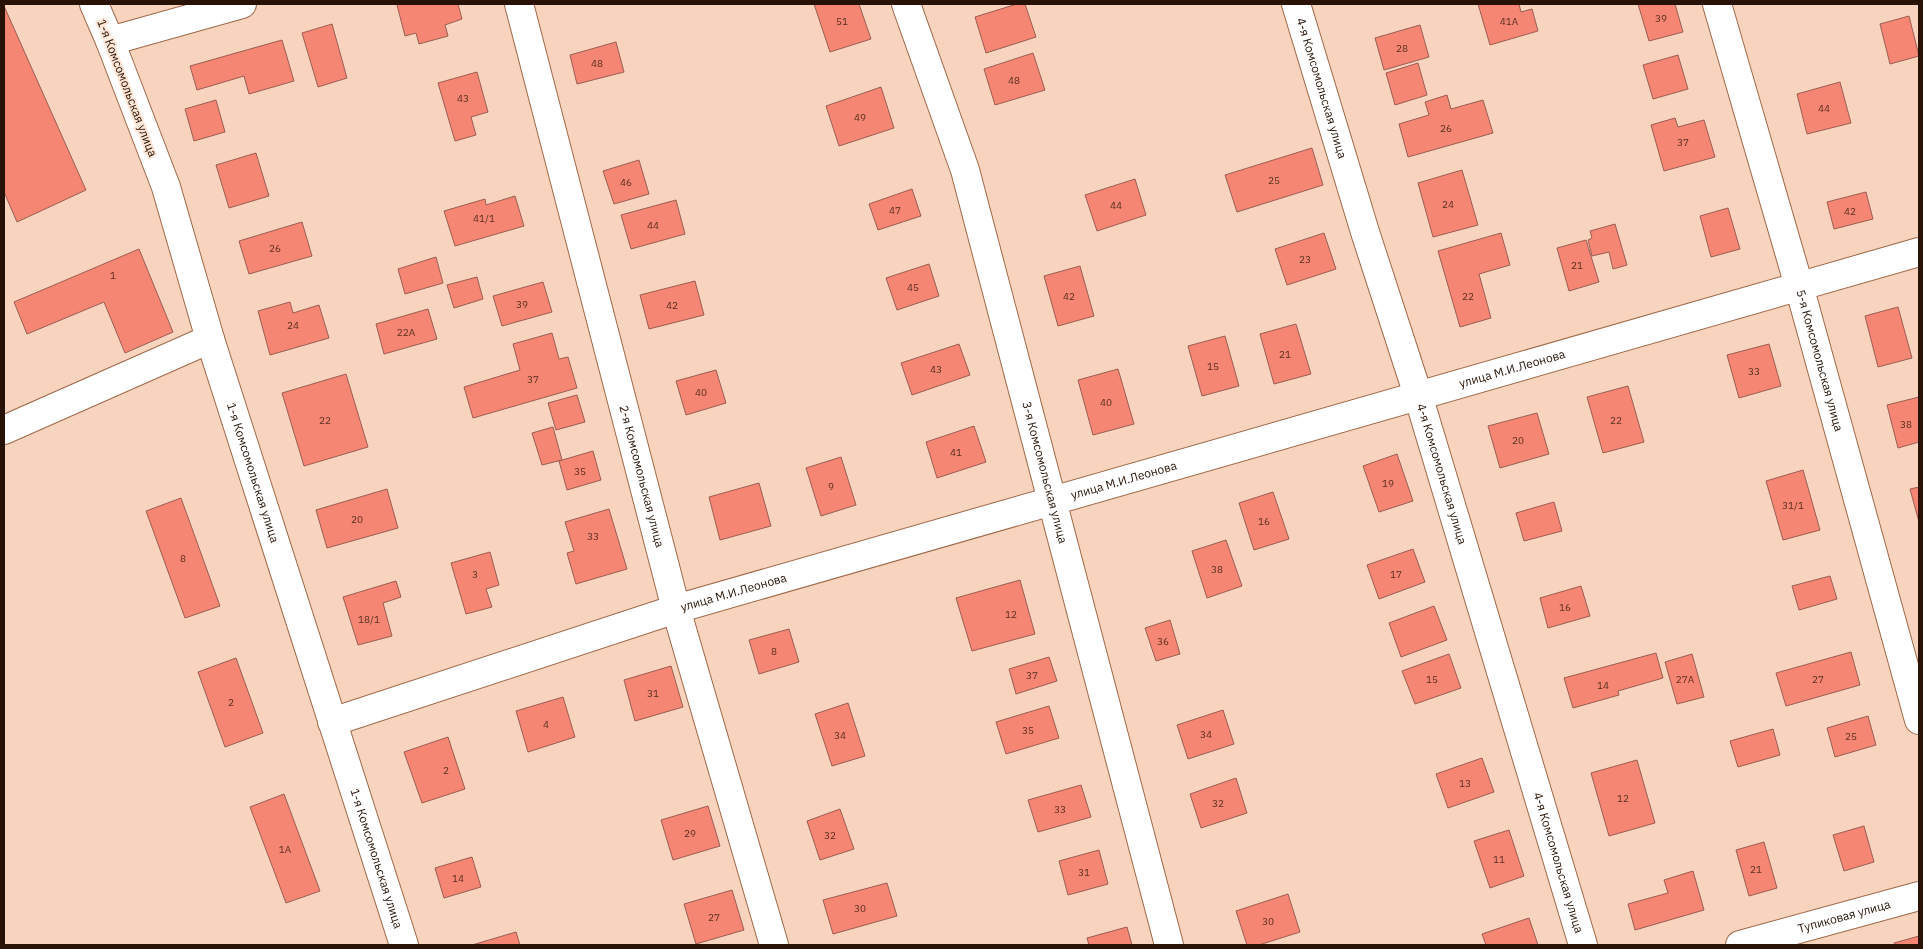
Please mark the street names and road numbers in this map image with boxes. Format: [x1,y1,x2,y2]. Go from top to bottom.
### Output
street label: 4-я Комсомольская улица [1294,16,1351,161]
street label: 1-я Комсомольская улица [94,17,161,159]
street label: 5-я Комсомольская улица [1793,288,1847,433]
street label: улица М.И.Леонова [1457,346,1567,391]
street label: 3-я Комсомольская улица [1019,400,1071,546]
street label: 1-я Комсомольская улица [224,401,283,545]
street label: 4-я Комсомольская улица [1414,402,1471,547]
street label: 2-я Комсомольская улица [616,404,668,549]
street label: улица М.И.Леонова [1069,457,1179,502]
street label: улица М.И.Леонова [679,569,789,614]
street label: 1-я Комсомольская улица [347,786,406,931]
street label: 4-я Комсомольская улица [1531,790,1587,935]
street label: Тупиковая улица [1796,896,1892,936]

